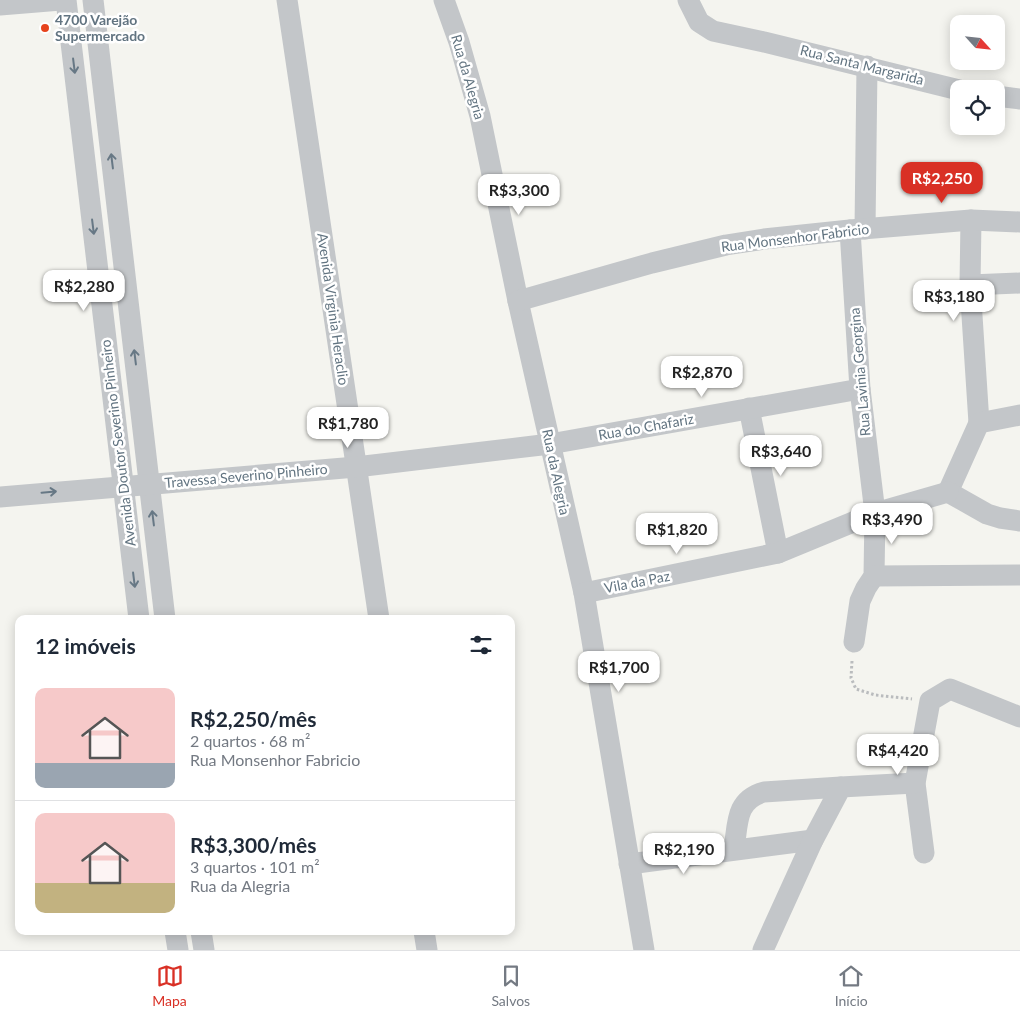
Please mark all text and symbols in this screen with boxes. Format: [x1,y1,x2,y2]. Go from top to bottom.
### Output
place label: 4700 Varejão Supermercado [55,11,145,44]
north arrow [950,15,1005,70]
map controls [950,15,1005,135]
marker: 4700 Varejão Supermercado [39,22,51,34]
street label: Rua da Alegria [448,32,489,121]
street label: Rua Santa Margarida [799,41,926,88]
one-way arrow [69,57,79,73]
button: locate [950,80,1005,135]
one-way arrow [107,153,117,169]
pin: R$2,250 [896,162,988,204]
text: R$2,250 [912,168,972,187]
pin: R$3,300 [473,174,565,216]
text: R$3,300 [489,180,549,199]
one-way arrow [88,219,98,235]
street label: Rua Monsenhor Fabricio [720,220,870,255]
street label: Avenida Virginia Heraclio [314,232,353,386]
pin: R$2,280 [38,270,130,312]
text: R$2,280 [54,276,114,295]
pin: R$3,180 [908,280,1000,322]
text: R$3,180 [924,286,984,305]
street label: Rua Lavinia Georgina [845,307,874,437]
street label: Avenida Doutor Severino Pinheiro [96,339,139,547]
one-way arrow [129,349,139,365]
pin: R$2,870 [656,356,748,398]
text: R$2,870 [672,362,732,381]
pin: R$1,780 [302,406,394,449]
street label: Rua do Chafariz [597,410,695,443]
text: R$1,780 [318,413,378,432]
street label: Rua da Alegria [539,427,574,517]
pin: R$3,640 [735,434,827,477]
text: R$3,640 [751,441,811,460]
street label: Travessa Severino Pinheiro [164,460,328,491]
one-way arrow [40,487,56,497]
pin: R$3,490 [846,502,938,545]
text: R$3,490 [862,509,922,528]
one-way arrow [148,510,158,526]
pin: R$1,820 [631,512,723,555]
text: R$1,820 [647,519,707,538]
street label: Vila da Paz [603,567,671,596]
one-way arrow [129,571,139,587]
icon: filters [467,631,495,659]
text: 12 imóveis [35,633,136,658]
pin: R$1,700 [573,650,665,693]
text: R$1,700 [589,657,649,676]
text: R$2,250/mês [190,706,317,731]
icon: home [75,708,135,768]
text: 2 quartos · 68 m² [190,731,310,750]
pin: R$4,420 [852,734,944,776]
text: R$4,420 [868,740,928,759]
text: Rua Monsenhor Fabricio [190,750,360,769]
text: R$3,300/mês [190,832,317,857]
pin: R$2,190 [638,832,730,875]
icon: home [75,833,135,893]
text: R$2,190 [654,839,714,858]
text: 3 quartos · 101 m² [190,857,320,876]
text: Rua da Alegria [190,876,290,895]
tab: Mapa [152,962,187,1009]
tab: Salvos [491,962,530,1009]
tab: Início [835,962,868,1009]

